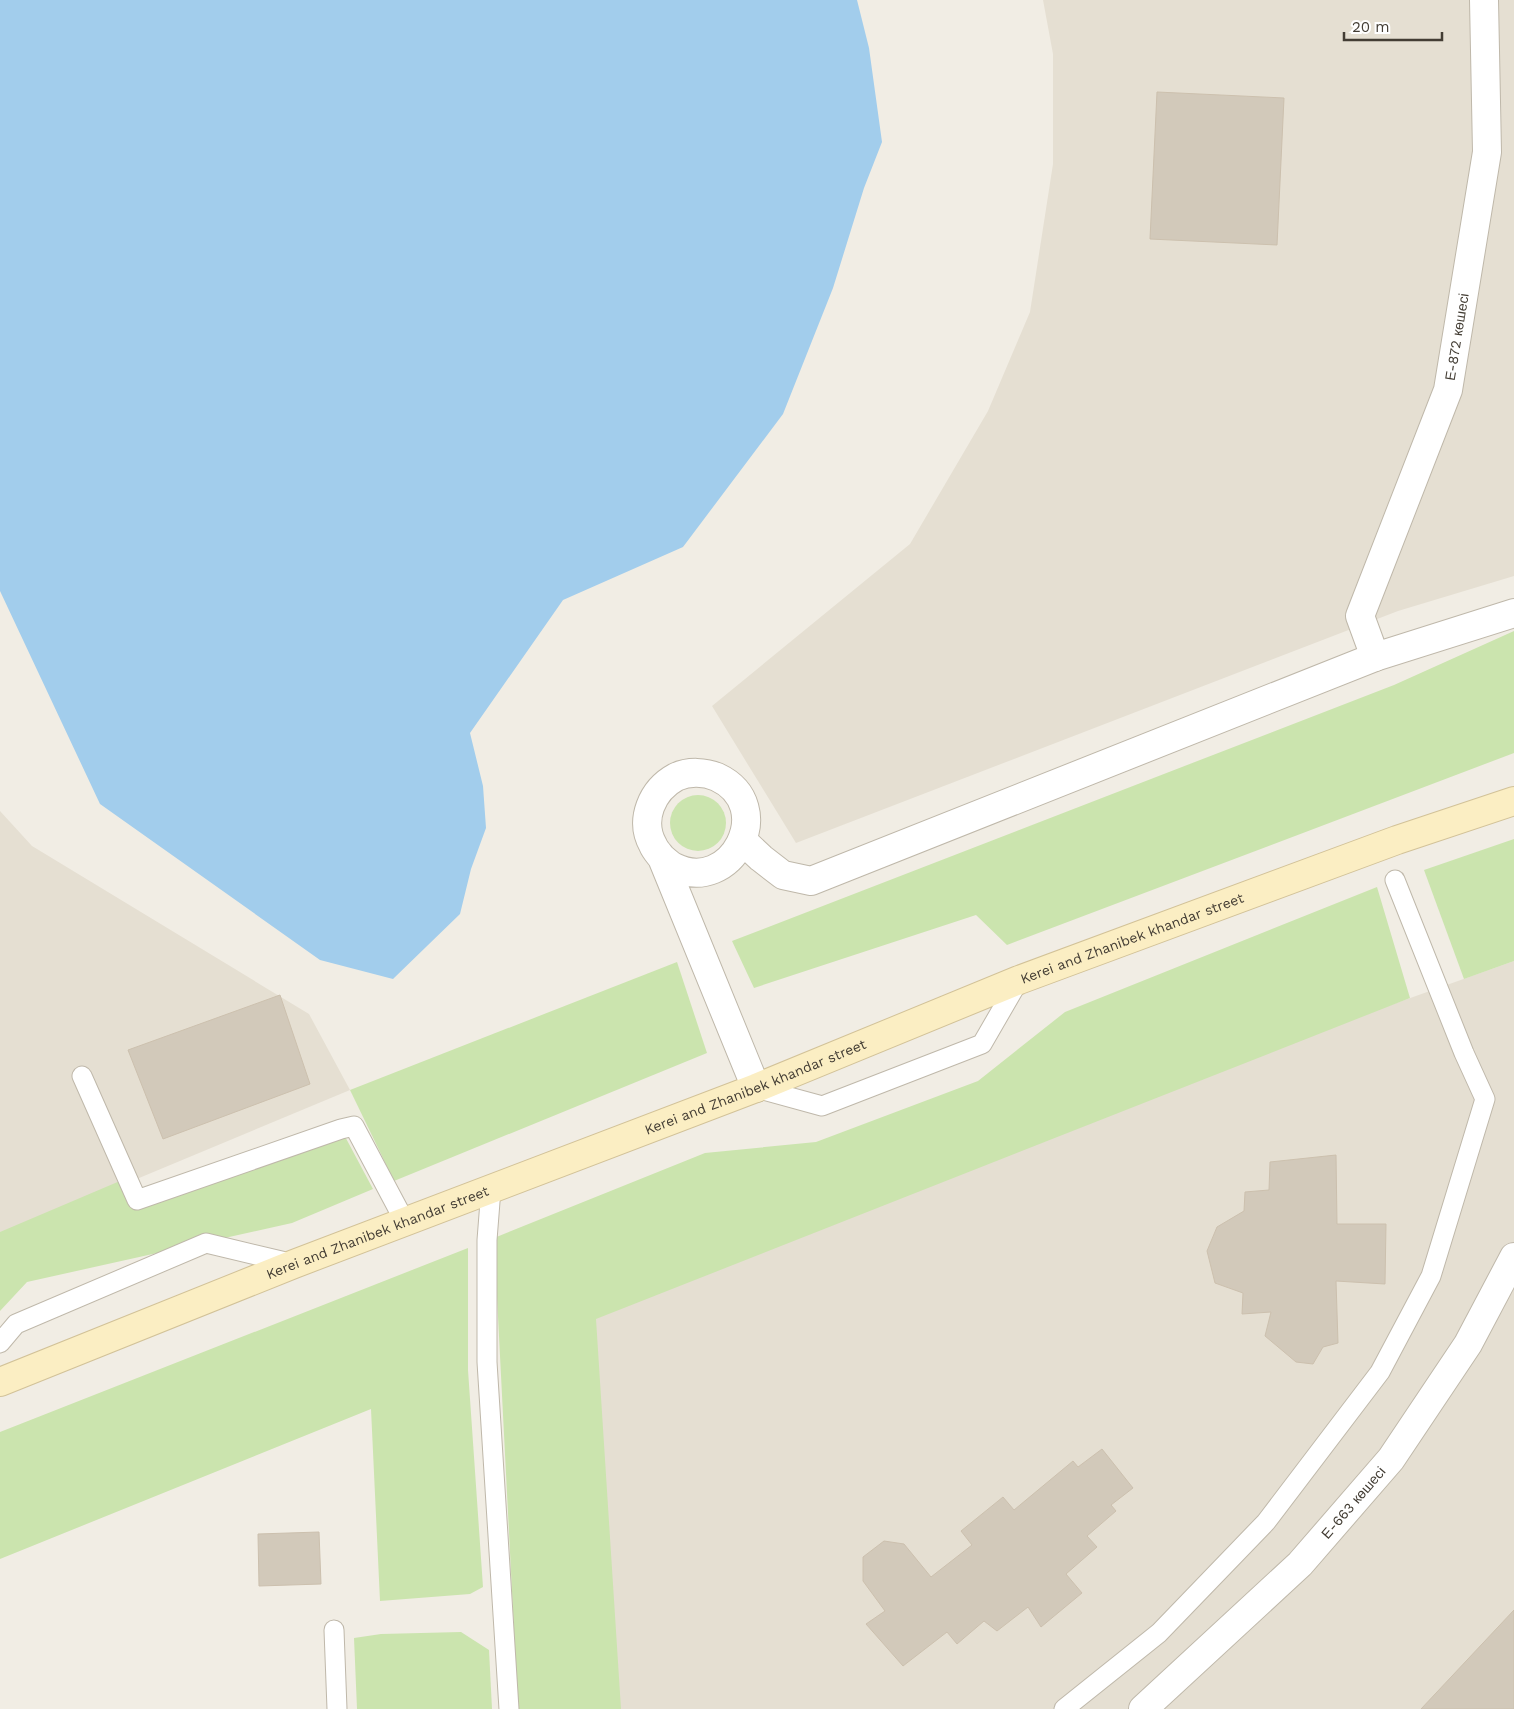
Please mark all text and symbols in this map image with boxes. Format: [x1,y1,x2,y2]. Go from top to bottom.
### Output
scale bar [1344,10,1442,42]
text: 20 m [1352,18,1390,36]
street label: Е-872 көшесі [1442,292,1472,382]
street label: Kerei and Zhanibek khandar street [1018,889,1246,987]
street label: Kerei and Zhanibek khandar street [642,1036,869,1138]
street label: Kerei and Zhanibek khandar street [264,1183,491,1282]
street label: Е-663 көшесі [1318,1463,1389,1542]

